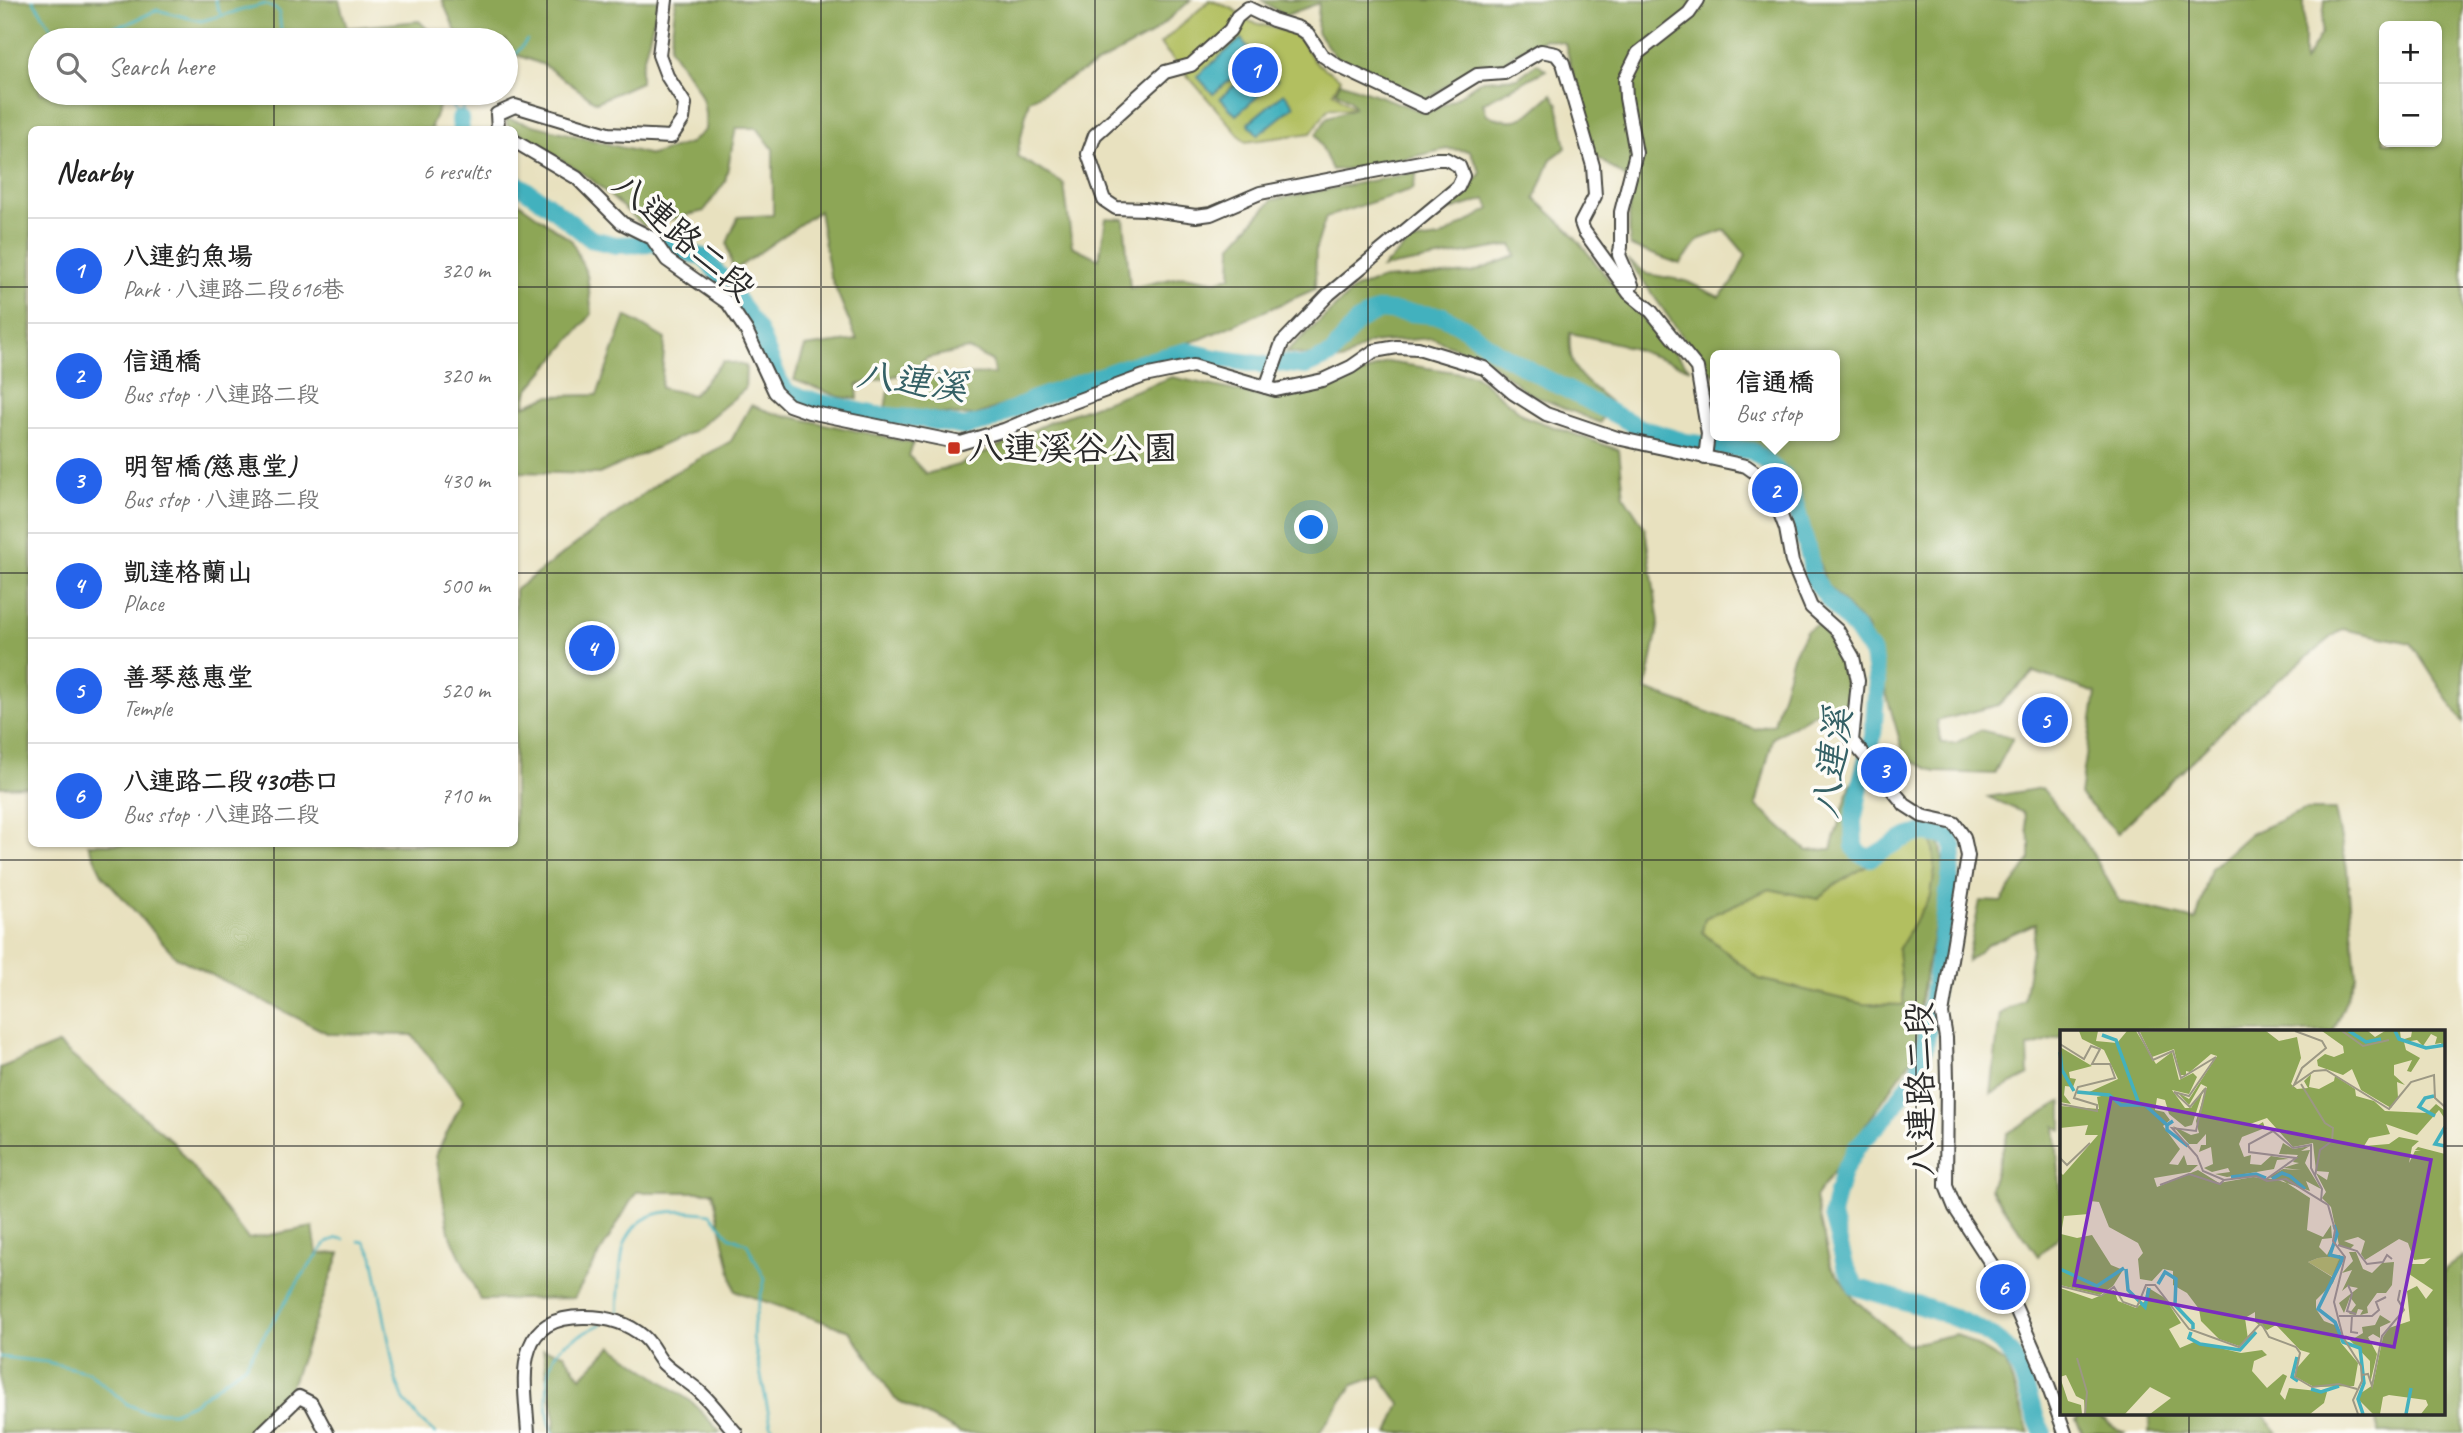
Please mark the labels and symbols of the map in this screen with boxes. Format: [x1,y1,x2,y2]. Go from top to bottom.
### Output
pin: 1 [1232,44,1278,96]
street label: 八連路二段 [603,162,764,311]
water label: 八連溪 [854,350,972,411]
place label: 八連溪谷公園 [968,426,1178,471]
marker: 八連溪谷公園 [946,440,962,456]
pin: 2 [1752,464,1798,516]
your location [1294,510,1328,544]
pin: 4 [569,622,615,674]
pin: 5 [2022,694,2068,746]
water label: 八連溪 [1801,703,1862,821]
pin: 3 [1861,744,1907,796]
street label: 八連路二段 [1896,1001,1945,1177]
inset map [2060,1030,2446,1416]
pin: 6 [1980,1261,2026,1313]

